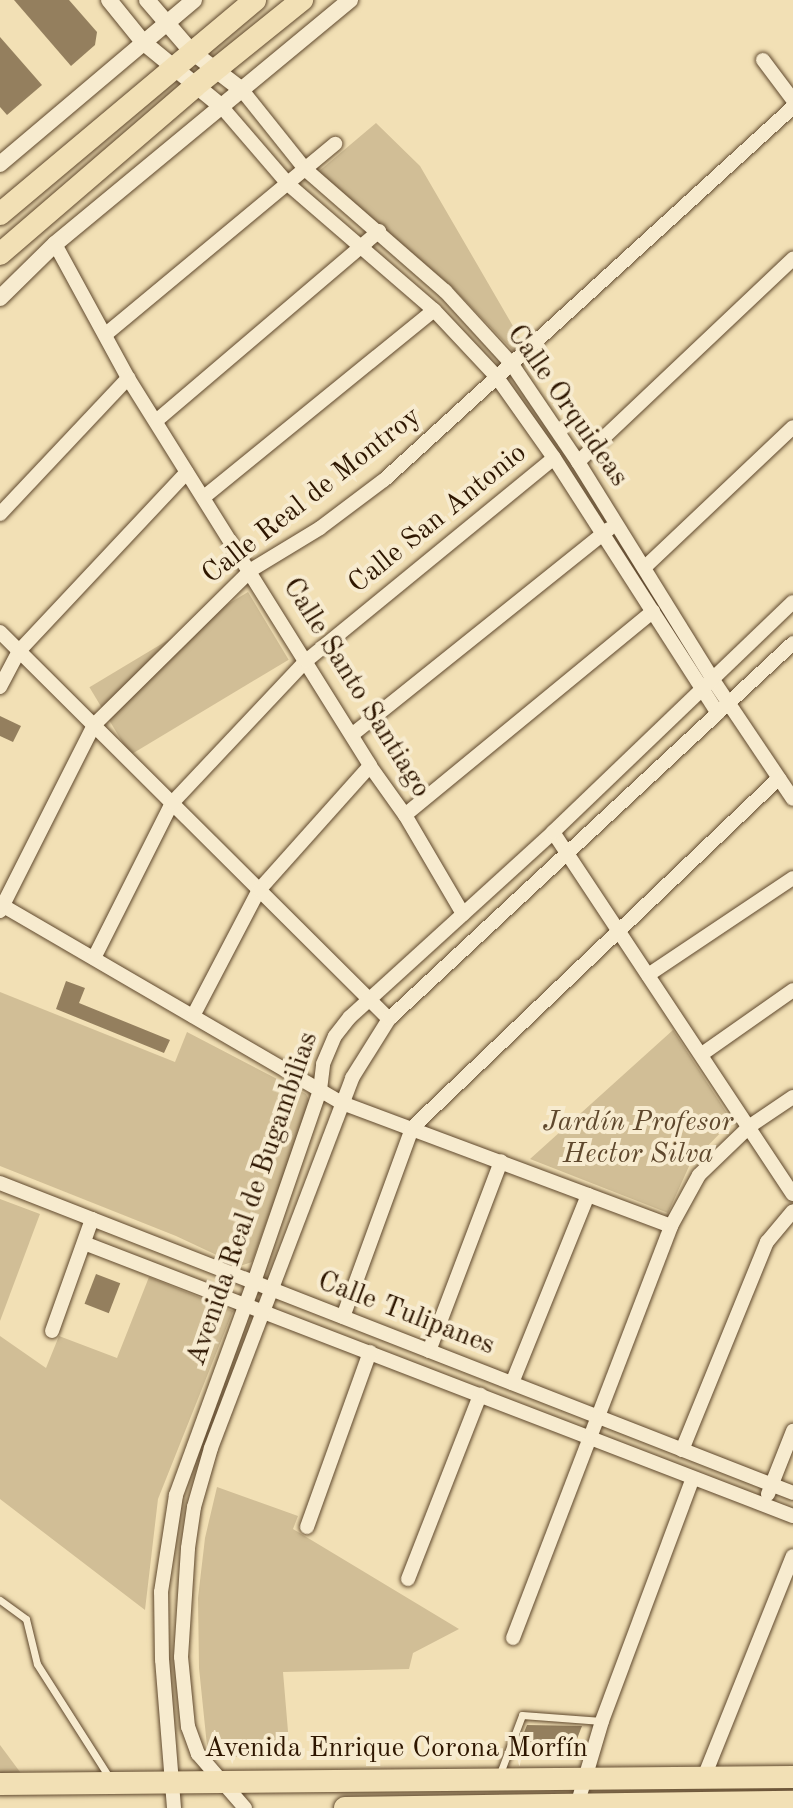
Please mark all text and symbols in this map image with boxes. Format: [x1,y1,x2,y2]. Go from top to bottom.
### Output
street label: Calle Orquideas [499,319,635,493]
street label: Calle Real de Montroy [196,400,428,592]
street label: Calle San Antonio [342,437,534,601]
street label: Calle Santo Santiago [275,572,437,804]
street label: Avenida Real de Bugambilias [180,1028,326,1370]
park label: Jardín Profesor Hector Silva [543,1106,733,1172]
street label: Calle Tulipanes [313,1265,499,1363]
street label: Avenida Enrique Corona Morfín [204,1732,588,1766]

